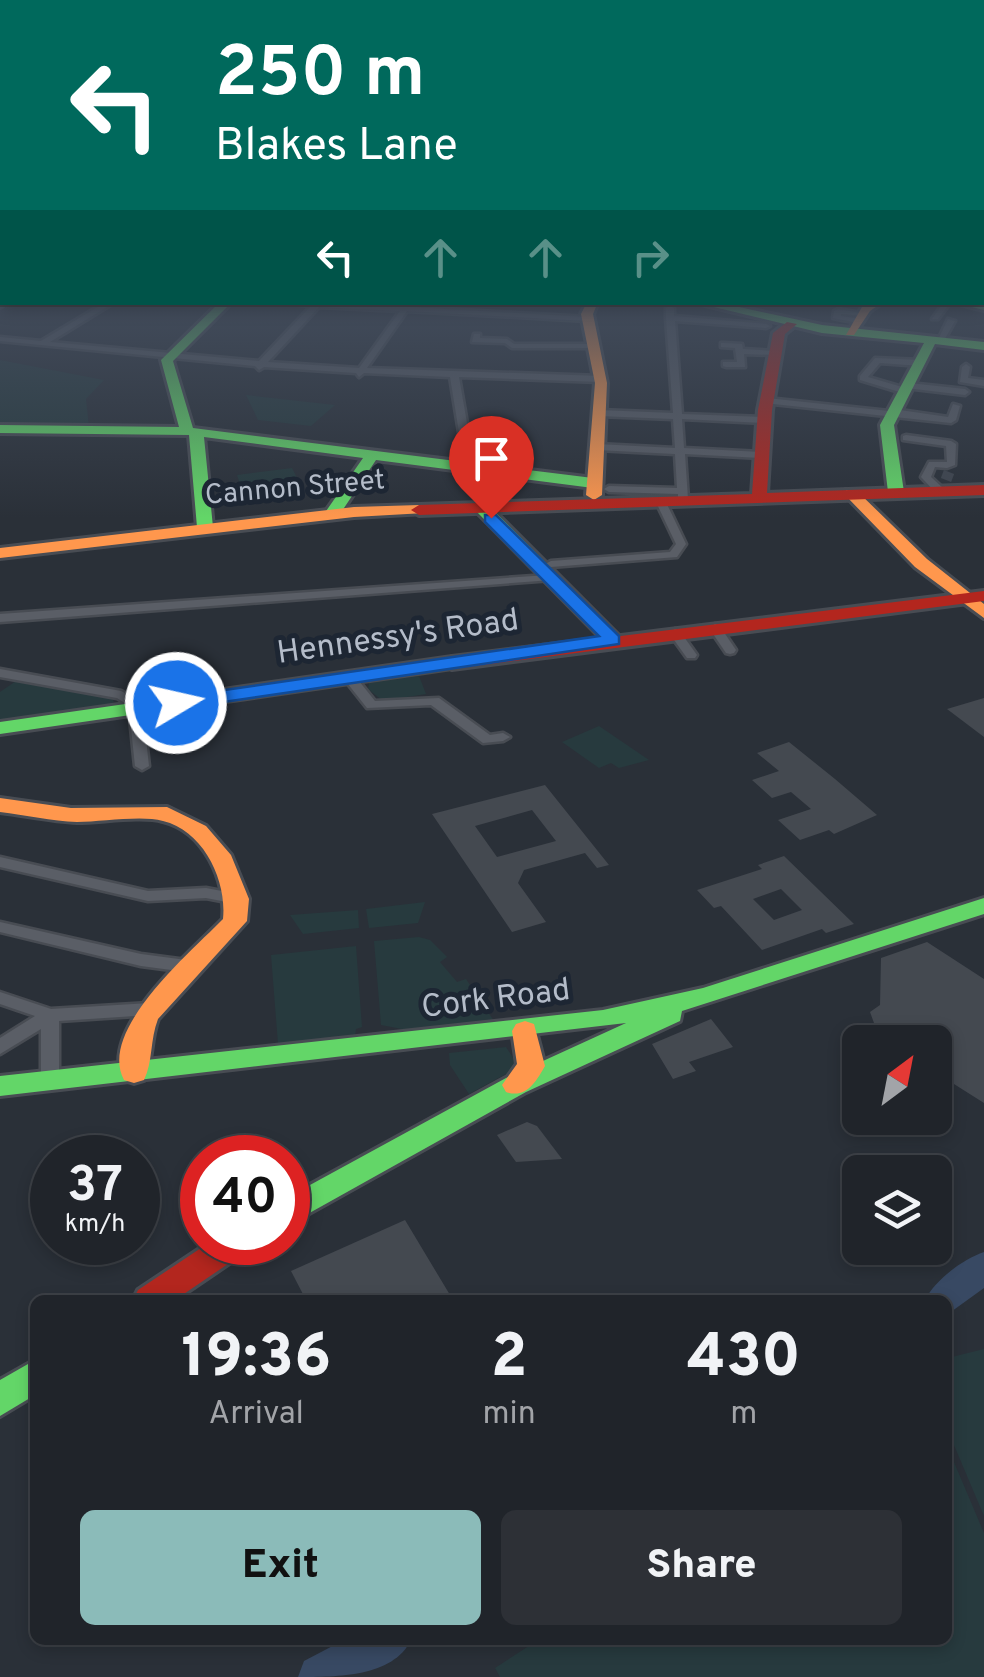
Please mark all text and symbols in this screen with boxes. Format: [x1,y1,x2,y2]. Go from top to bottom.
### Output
text: 250 m [215,32,425,121]
icon: left [50,40,180,170]
text: Blakes Lane [215,119,458,176]
icon: left [308,230,363,285]
icon: ahead [413,230,468,285]
icon: ahead [518,230,573,285]
icon: right [623,230,678,285]
pin [449,416,534,519]
icon: arrive [464,431,519,486]
street label: Cannon Street [204,463,386,515]
street label: Hennessy's Road [275,601,521,675]
position arrow [124,651,228,755]
street label: Cork Road [419,971,573,1029]
north arrow [842,1025,952,1135]
map controls [842,1025,952,1265]
speed limit sign: 40 [180,1135,310,1265]
button: layers [842,1155,952,1265]
text: 37 [67,1156,123,1219]
text: km/h [65,1209,125,1241]
text: 19:36 [181,1322,331,1398]
text: 2 [491,1322,527,1398]
text: 430 [687,1322,801,1398]
text: Arrival [209,1395,304,1435]
text: min [482,1395,536,1435]
text: m [730,1395,757,1435]
button: Exit [80,1510,481,1625]
button: Share [501,1510,902,1625]

